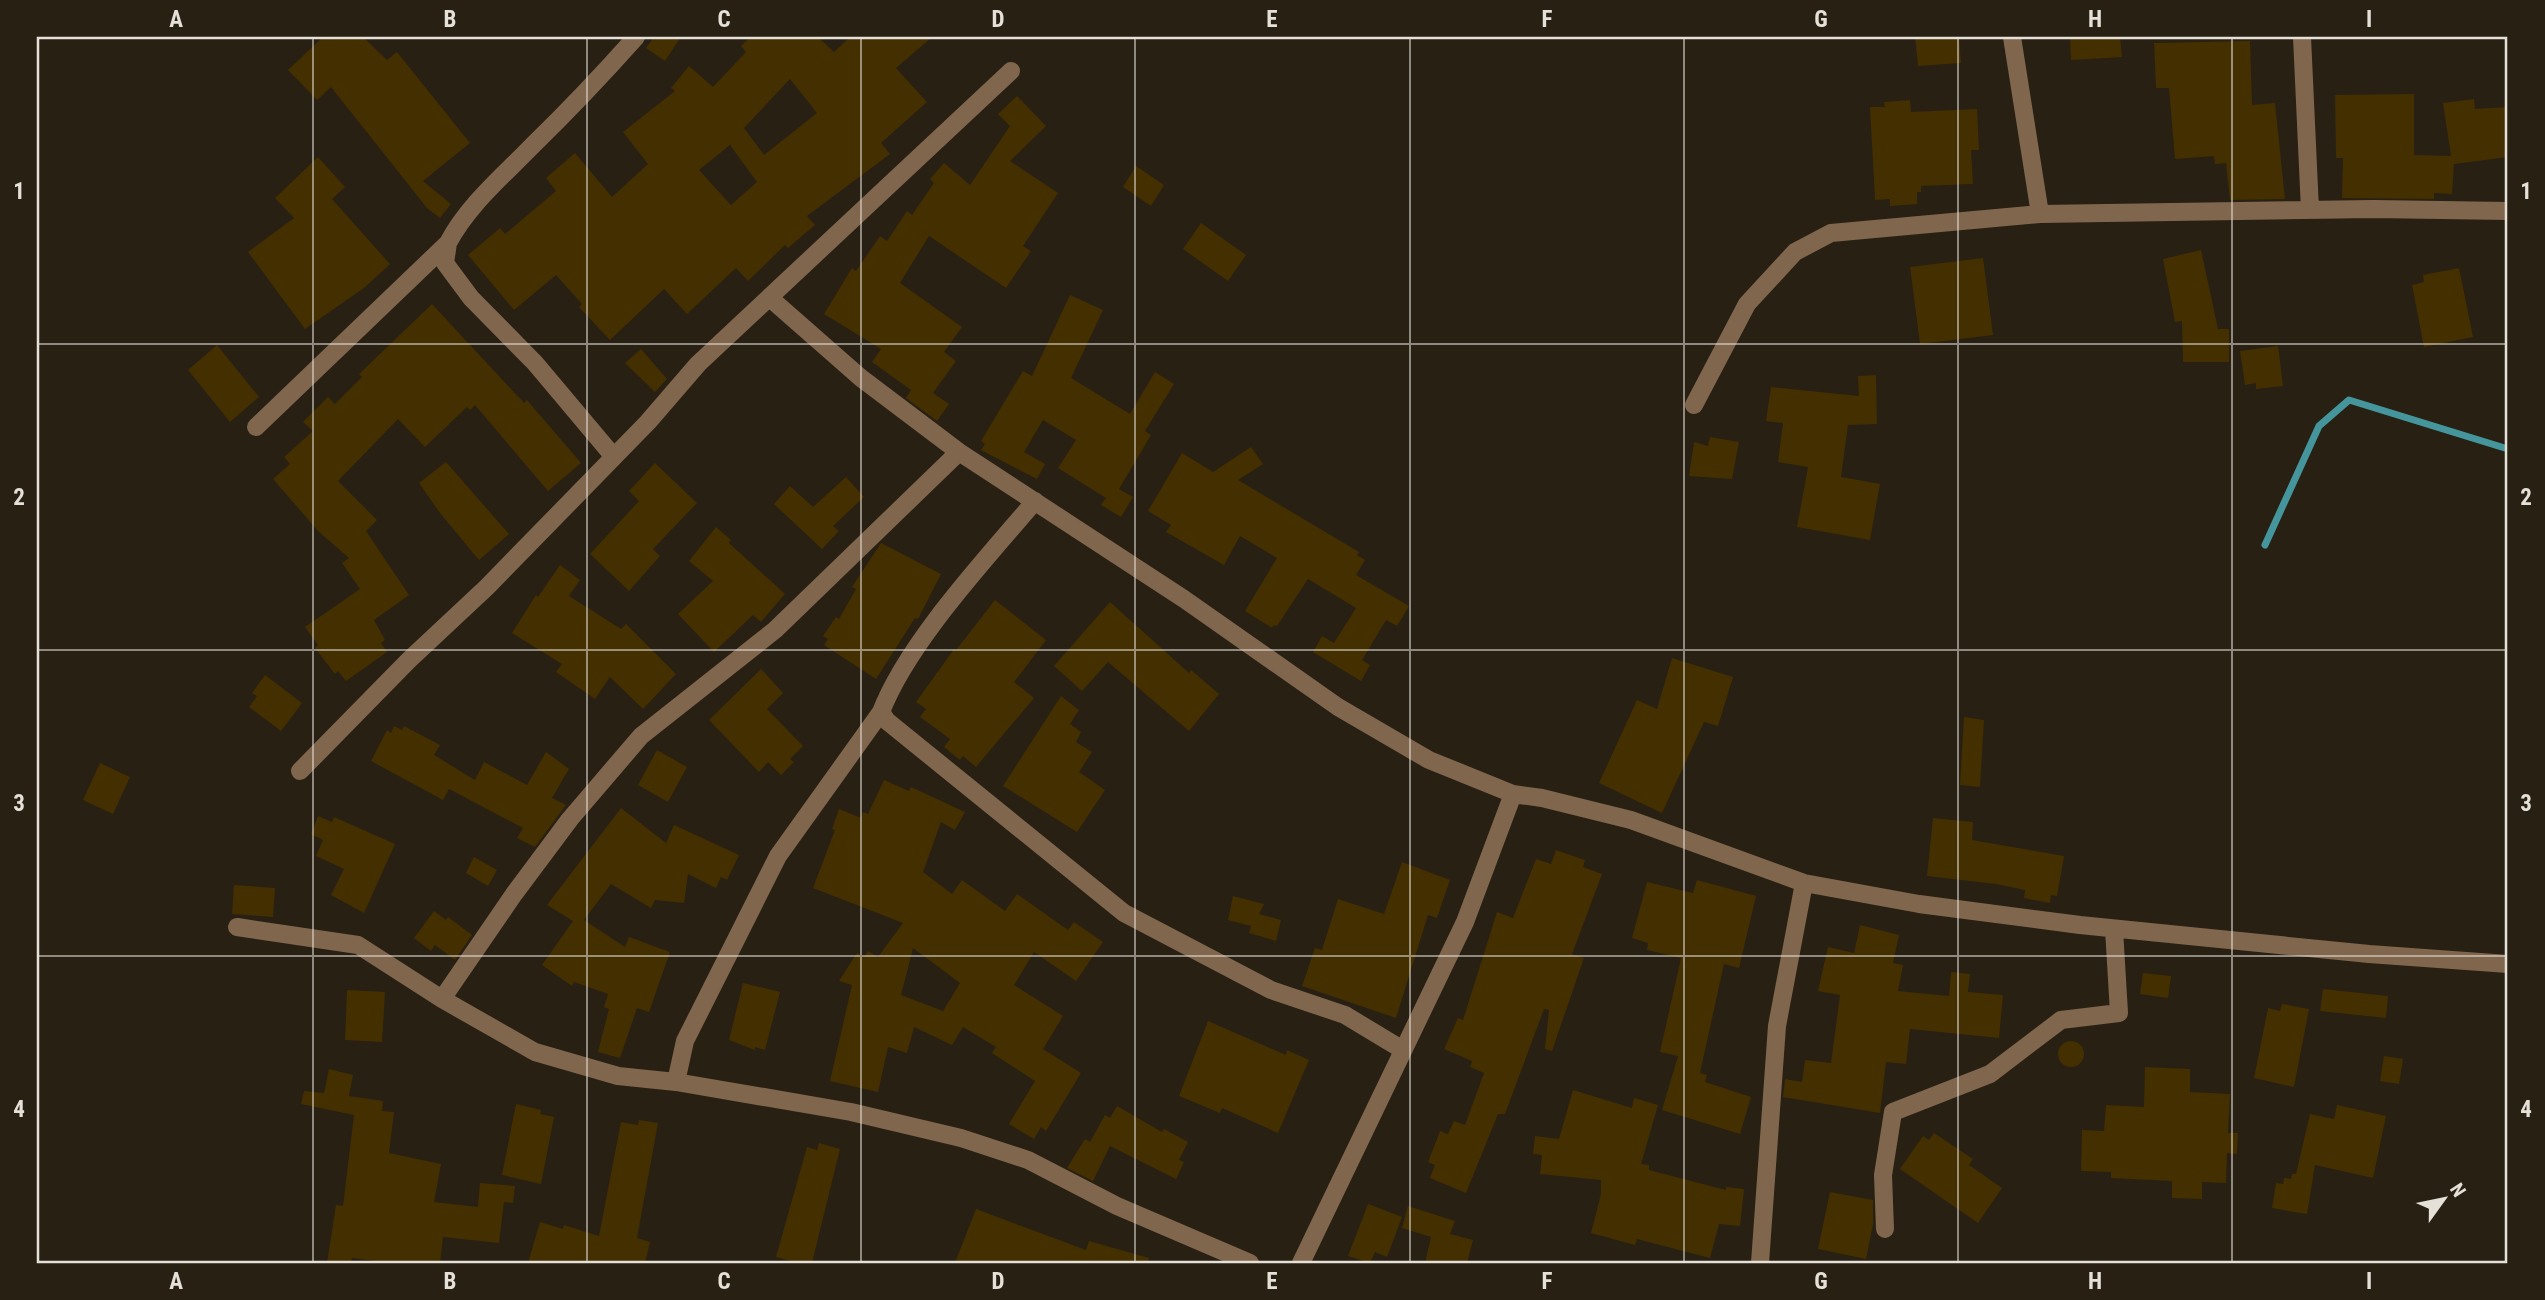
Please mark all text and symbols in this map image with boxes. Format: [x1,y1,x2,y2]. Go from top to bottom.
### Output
text: A [169,6,183,33]
text: B [444,6,456,33]
text: C [717,6,731,33]
text: D [992,6,1005,33]
text: E [1266,6,1278,33]
text: F [1542,6,1553,33]
text: G [1814,6,1828,33]
text: H [2088,6,2102,33]
text: I [2366,6,2372,33]
text: 1 [13,178,25,205]
text: 1 [2520,178,2532,205]
text: 2 [13,484,25,511]
text: 2 [2520,484,2532,511]
text: 3 [13,790,25,817]
text: 3 [2520,790,2532,817]
text: 4 [13,1096,25,1123]
text: 4 [2520,1096,2532,1123]
north arrow [2408,1164,2478,1234]
text: N [2445,1179,2471,1201]
text: A [169,1268,183,1295]
text: B [444,1268,456,1295]
text: C [717,1268,731,1295]
text: D [992,1268,1005,1295]
text: E [1266,1268,1278,1295]
text: F [1542,1268,1553,1295]
text: G [1814,1268,1828,1295]
text: H [2088,1268,2102,1295]
text: I [2366,1268,2372,1295]

